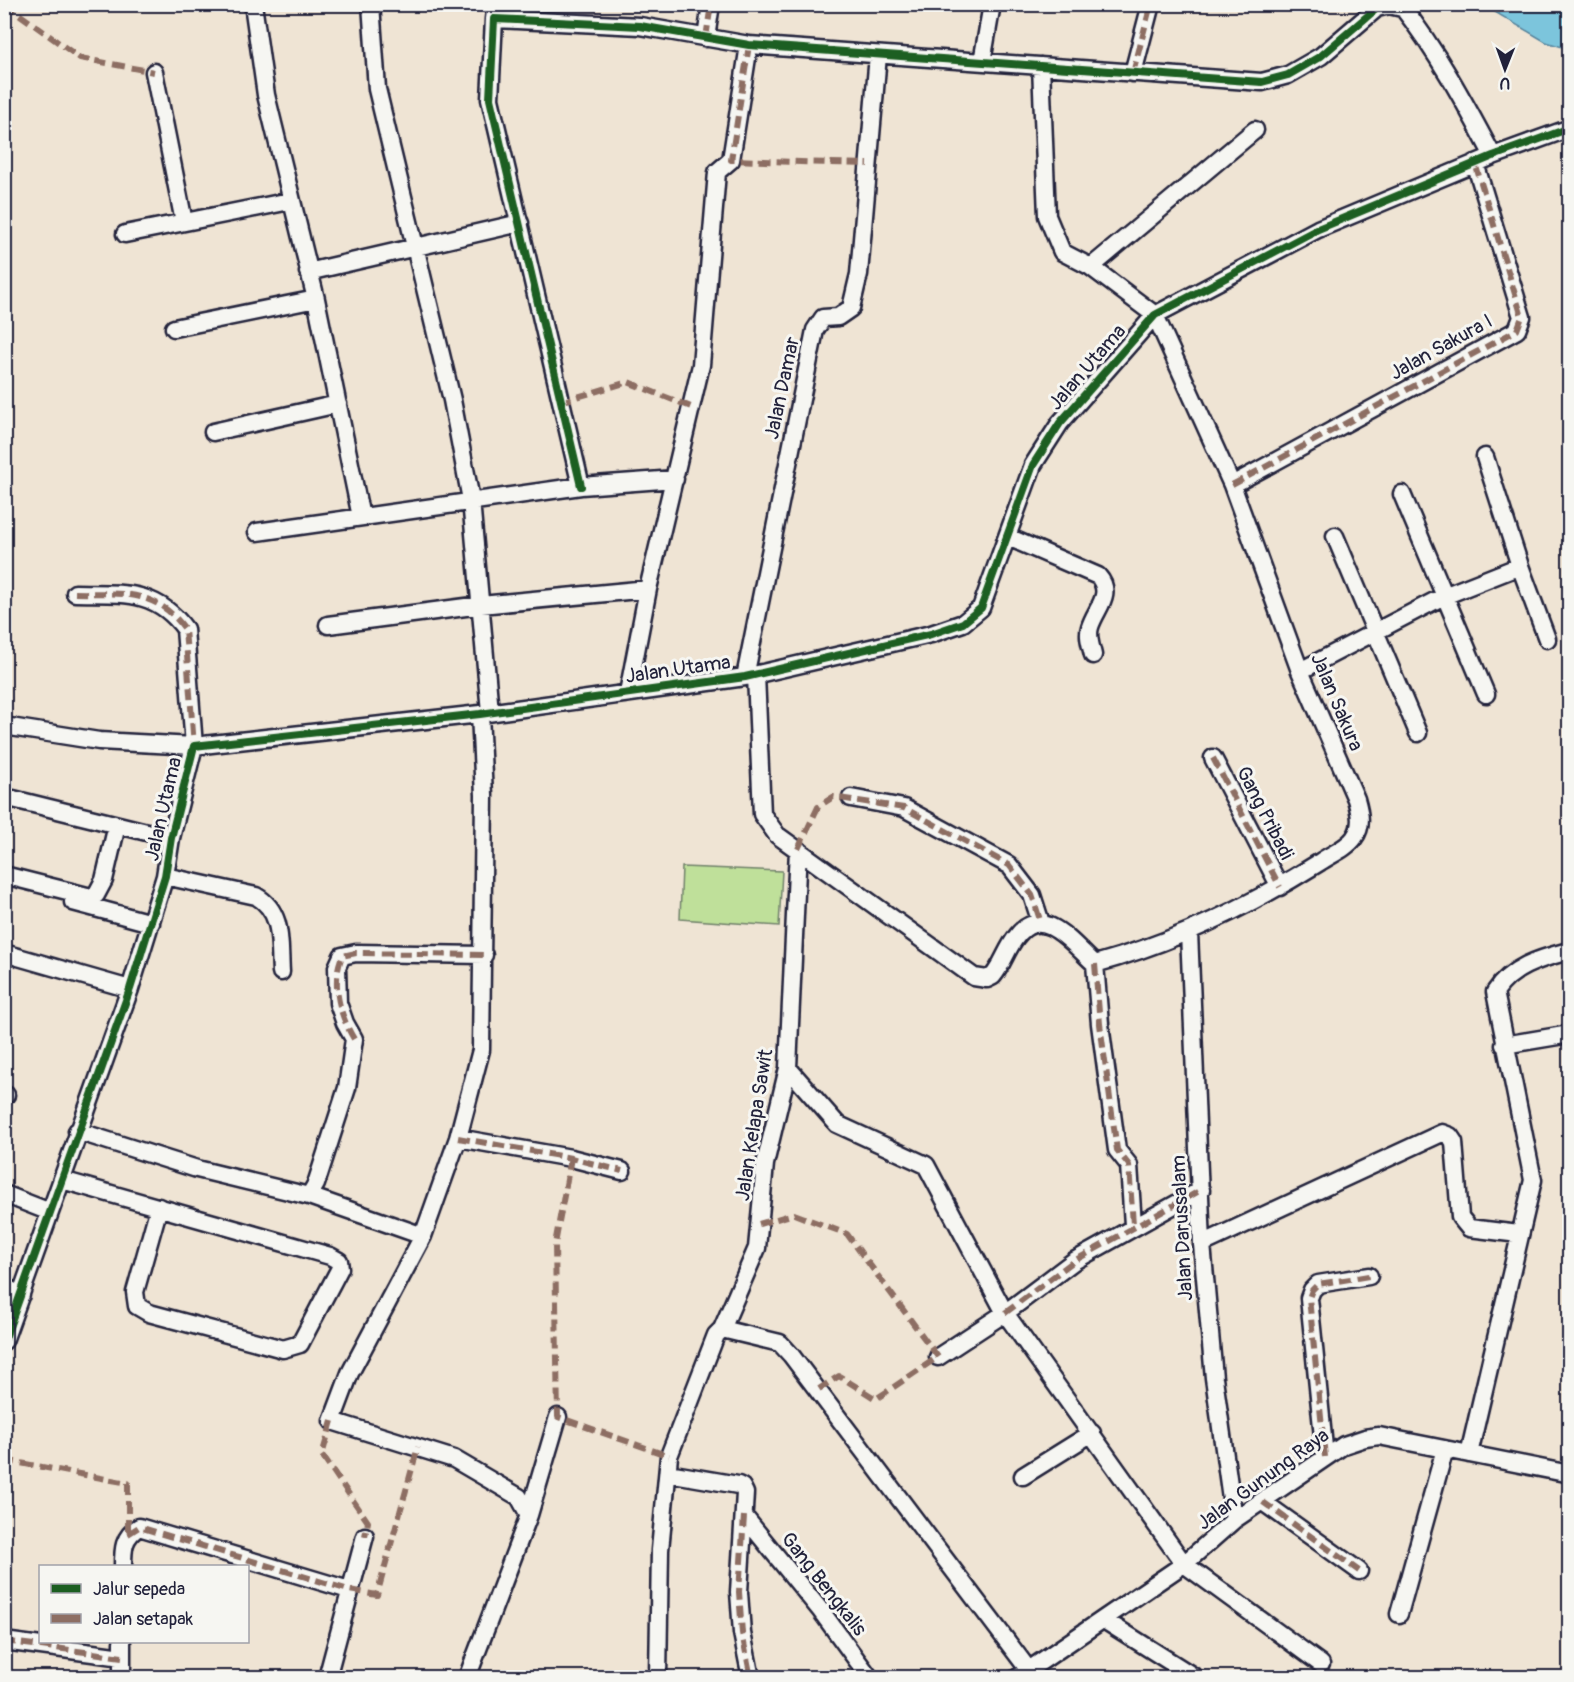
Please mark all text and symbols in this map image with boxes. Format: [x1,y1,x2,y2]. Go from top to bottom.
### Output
north arrow [1475,39,1535,99]
text: U [1499,73,1510,93]
street label: Jalan Sakura I [1385,308,1497,386]
street label: Jalan Utama [1043,319,1131,415]
street label: Jalan Damar [759,335,805,441]
street label: Jalan Utama [624,649,732,689]
street label: Jalan Sakura [1305,649,1369,755]
street label: Jalan Utama [139,755,187,863]
street label: Gang Pribadi [1231,762,1299,864]
street label: Jalan Kelapa Sawit [730,1046,778,1203]
street label: Jalan Darussalam [1166,1154,1198,1302]
street label: Jalan Gunung Raya [1192,1423,1334,1535]
street label: Gang Bengkalis [776,1527,872,1641]
legend [39,1565,249,1643]
text: Jalur sepeda [93,1578,185,1601]
text: Jalan setapak [93,1608,194,1631]

